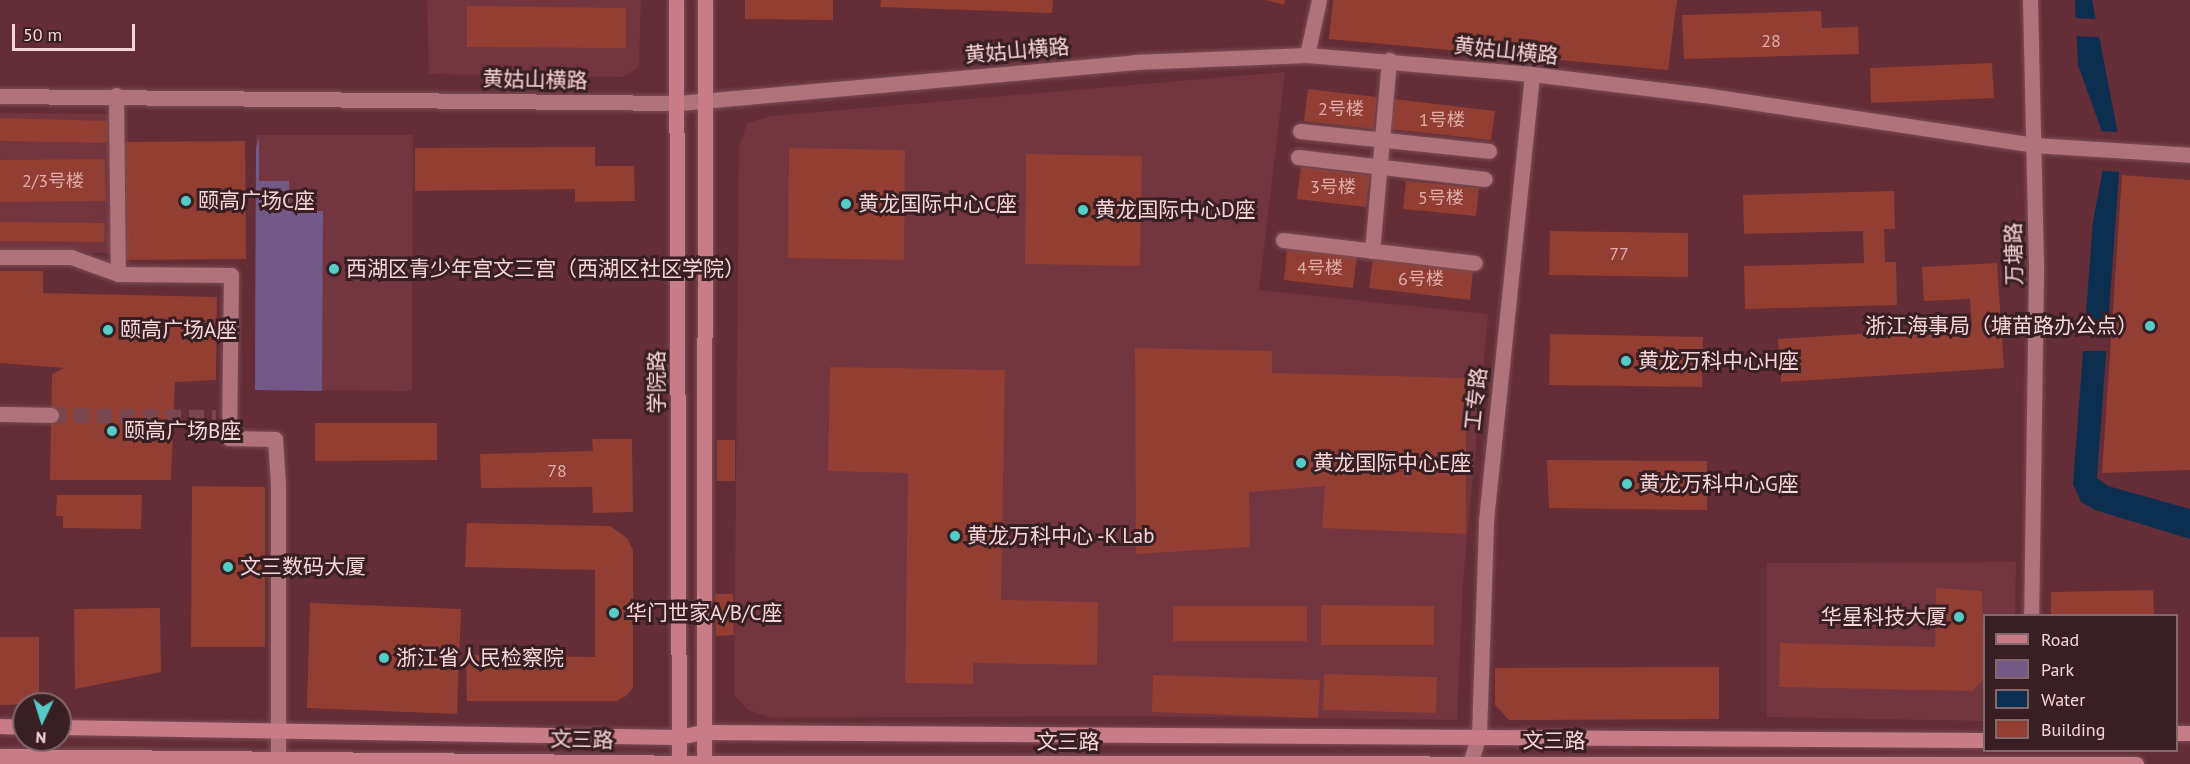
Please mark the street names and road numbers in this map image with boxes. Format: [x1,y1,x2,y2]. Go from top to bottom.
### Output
street label: 黄姑山横路 [1452,33,1560,69]
street label: 黄姑山横路 [964,34,1070,68]
street label: 黄姑山横路 [482,66,588,94]
street label: 万塘路 [2001,222,2027,286]
street label: 学院路 [644,351,670,413]
street label: 工专路 [1460,366,1492,432]
street label: 文三路 [550,727,614,753]
street label: 文三路 [1523,728,1585,754]
street label: 文三路 [1037,729,1099,755]

